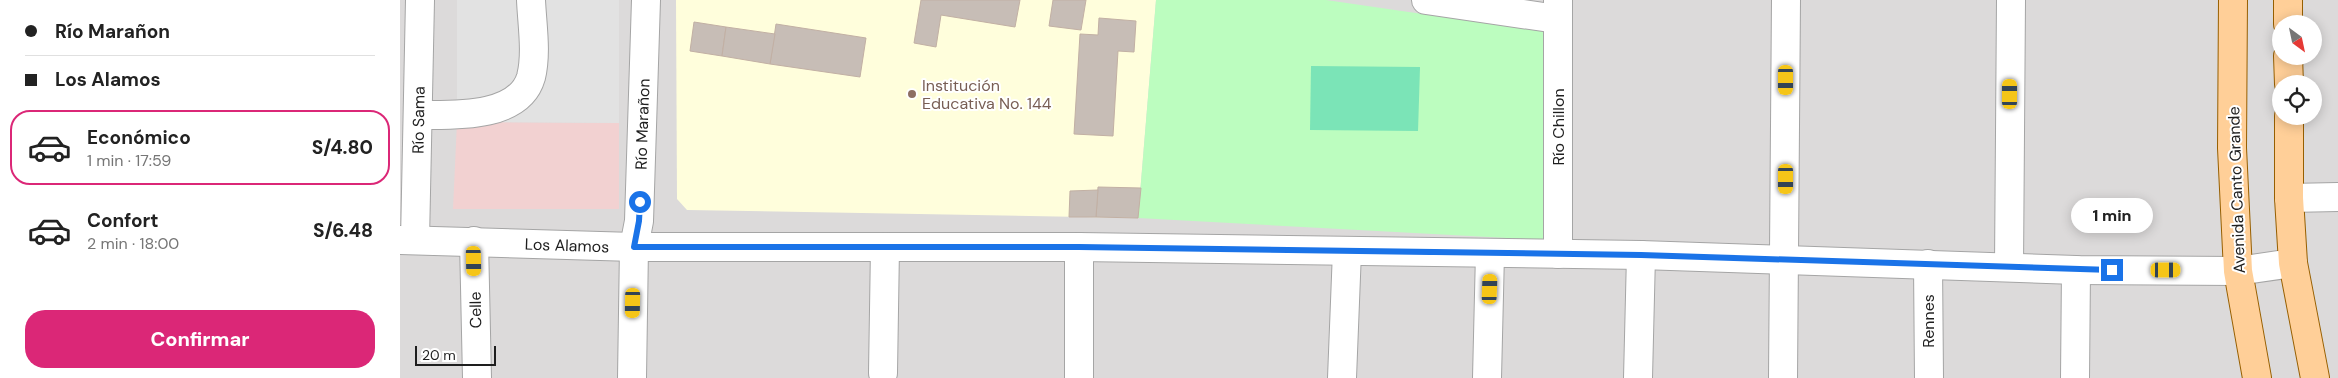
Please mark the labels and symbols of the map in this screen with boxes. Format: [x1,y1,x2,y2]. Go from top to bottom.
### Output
north arrow [2272,15,2322,65]
car [1778,65,1793,95]
place label: Institución Educativa No. 144 [922,75,1052,114]
street label: Río Marañon [630,78,655,170]
car [2002,79,2017,109]
street label: Río Sama [407,86,430,154]
marker: Institución Educativa No. 144 [906,88,918,100]
street label: Río Chillon [1548,88,1569,166]
street label: Avenida Canto Grande [2223,106,2250,274]
car [1778,164,1793,194]
route start [629,191,651,213]
callout: 1 min [2071,198,2153,232]
street label: Los Alamos [524,234,610,257]
car [466,246,481,276]
route end [2101,259,2123,281]
car [2151,263,2181,278]
car [1481,274,1498,304]
car [625,288,640,318]
street label: Celle [465,291,486,329]
street label: Rennes [1918,294,1939,348]
scale bar [415,343,496,366]

